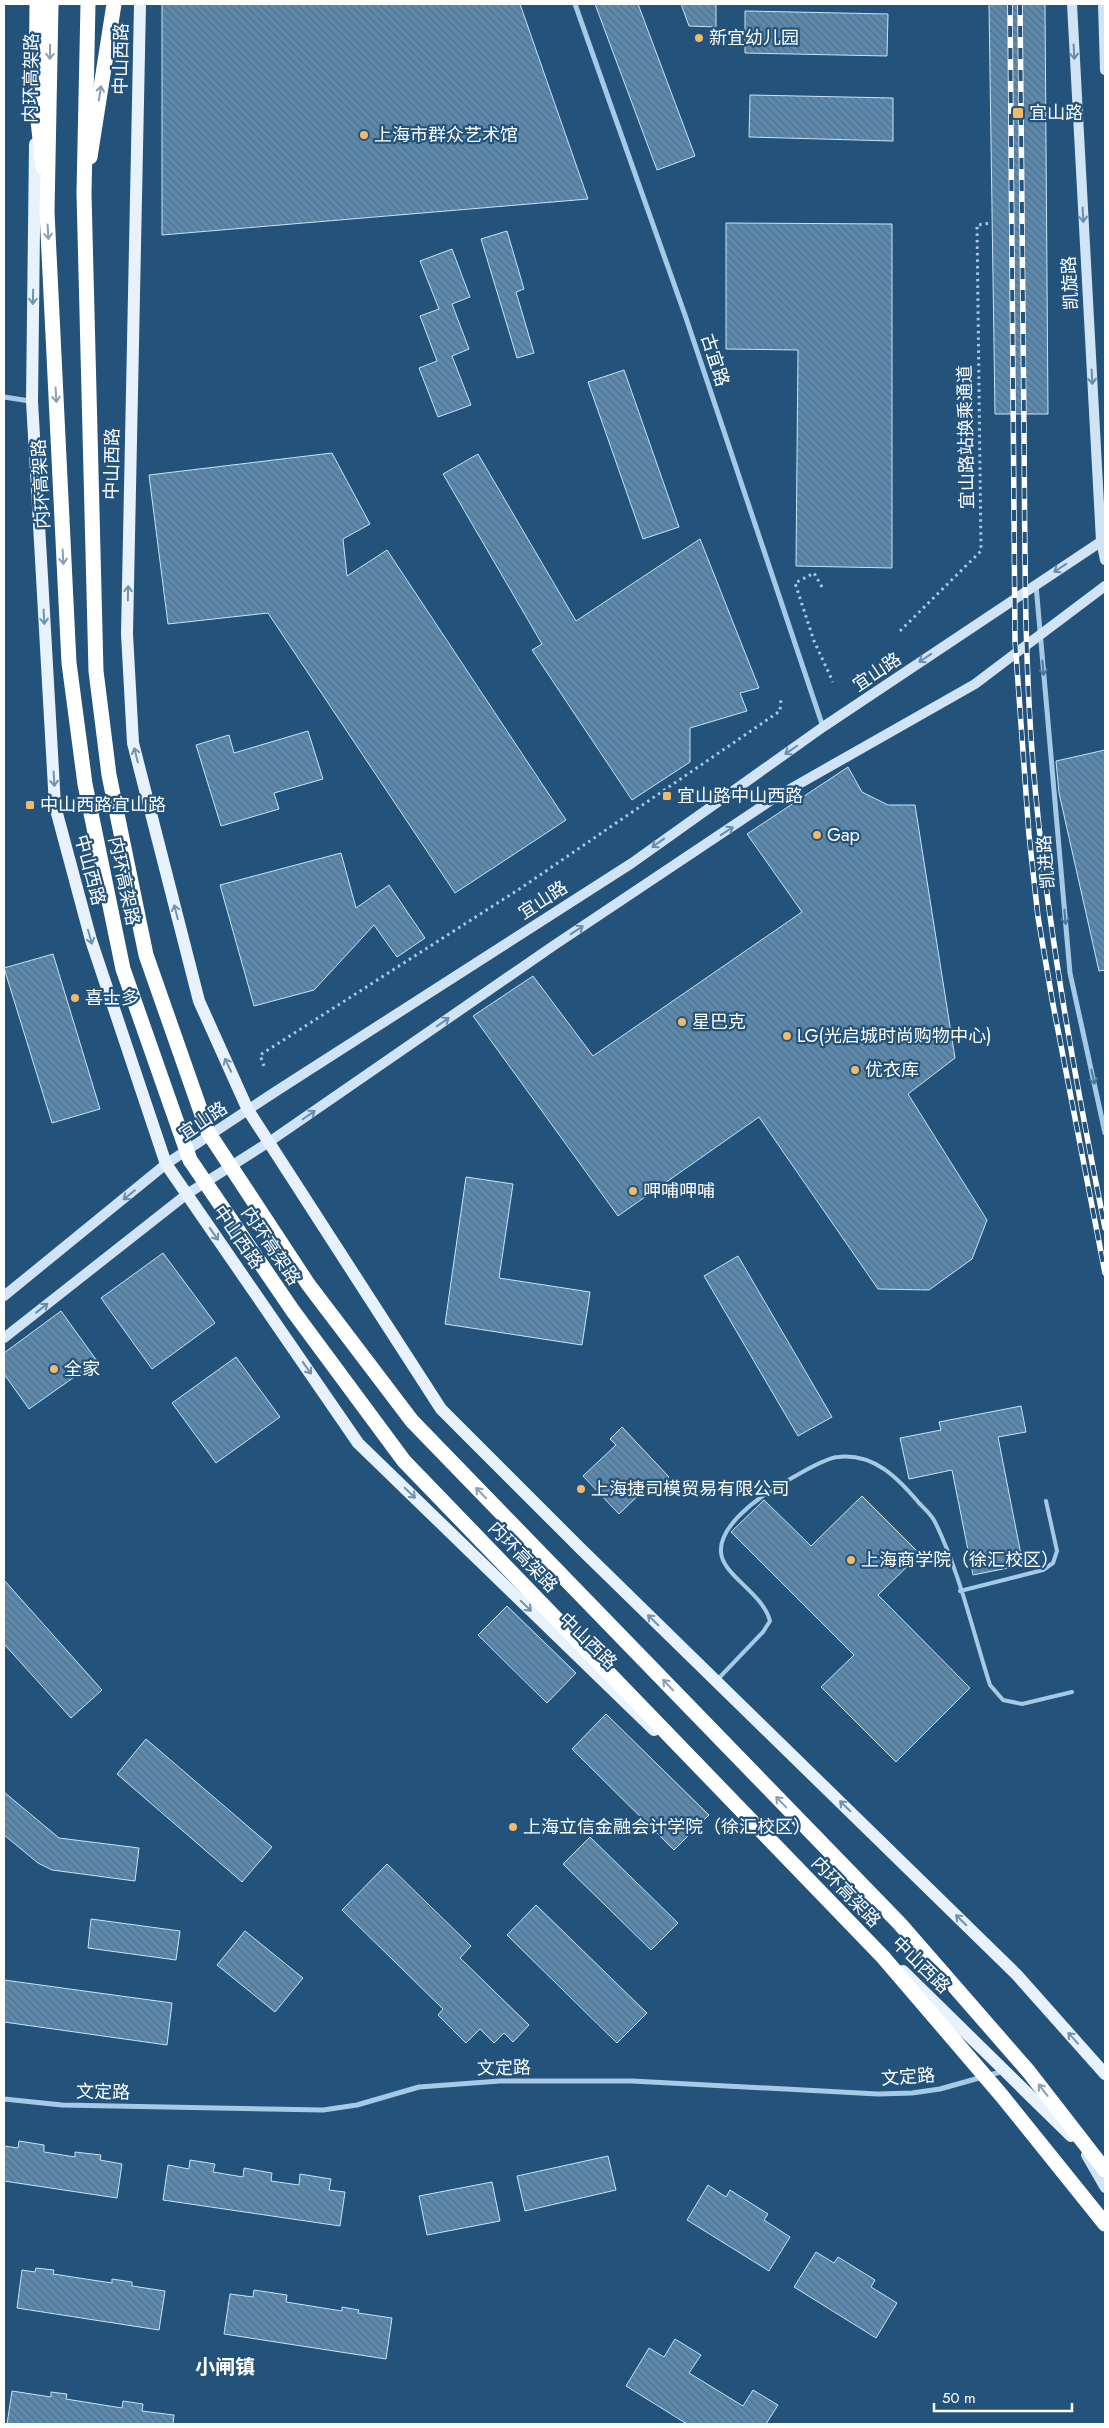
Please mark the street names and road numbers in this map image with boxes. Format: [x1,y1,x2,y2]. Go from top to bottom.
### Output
street label: 中山西路 [107,23,135,95]
street label: 内环高架路 [17,33,45,123]
street label: 凯旋路 [1056,255,1084,311]
street label: 古宜路 [694,330,736,390]
street label: 宜山路站换乘通道 [952,365,980,509]
street label: 中山西路 [98,428,126,500]
street label: 内环高架路 [26,438,56,530]
street label: 宜山路 [847,646,907,698]
street label: 中山西路 [68,832,112,908]
street label: 内环高架路 [102,834,146,928]
street label: 凯进路 [1031,834,1061,890]
street label: 宜山路 [513,874,573,926]
street label: 宜山路 [173,1095,233,1147]
street label: 中山西路 [207,1200,269,1274]
street label: 内环高架路 [235,1201,307,1291]
street label: 内环高架路 [482,1516,564,1598]
street label: 中山西路 [553,1607,623,1675]
street label: 内环高架路 [805,1851,887,1933]
street label: 中山西路 [886,1931,956,1999]
street label: 文定路 [477,2055,531,2081]
street label: 文定路 [880,2062,936,2092]
street label: 文定路 [76,2079,130,2105]

